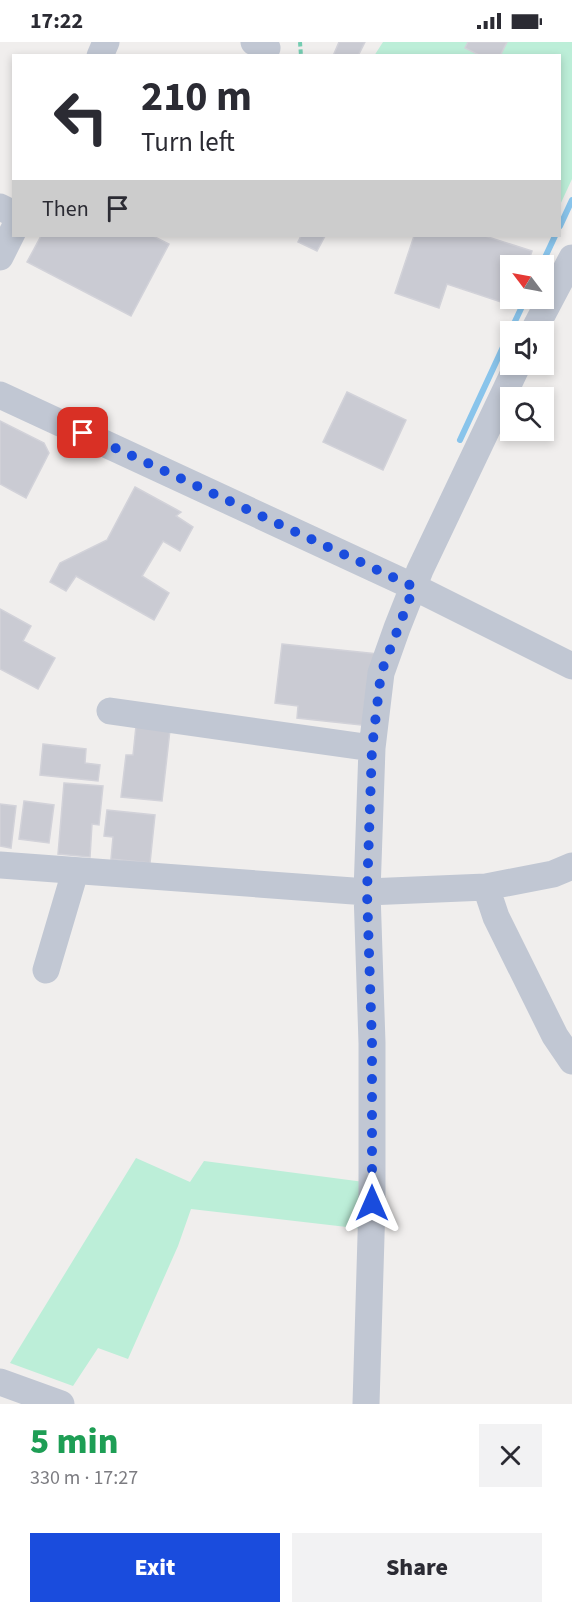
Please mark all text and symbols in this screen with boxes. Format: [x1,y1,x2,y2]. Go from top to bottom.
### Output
text: 17:22 [30,5,83,37]
text: 210 m [141,67,252,127]
icon: left [42,78,120,156]
text: Turn left [141,123,235,162]
icon: arrive [101,192,134,225]
text: Then [42,193,89,225]
north arrow [500,255,554,309]
map controls [500,255,554,441]
button: sound [500,321,554,375]
button: search [500,387,554,441]
pin [57,407,108,458]
icon: arrive [66,416,99,449]
position arrow [340,1171,404,1235]
text: 5 min [30,1416,118,1467]
button: close [479,1424,542,1487]
text: 330 m · 17:27 [30,1464,138,1492]
button: Exit [30,1533,280,1602]
button: Share [292,1533,542,1602]

